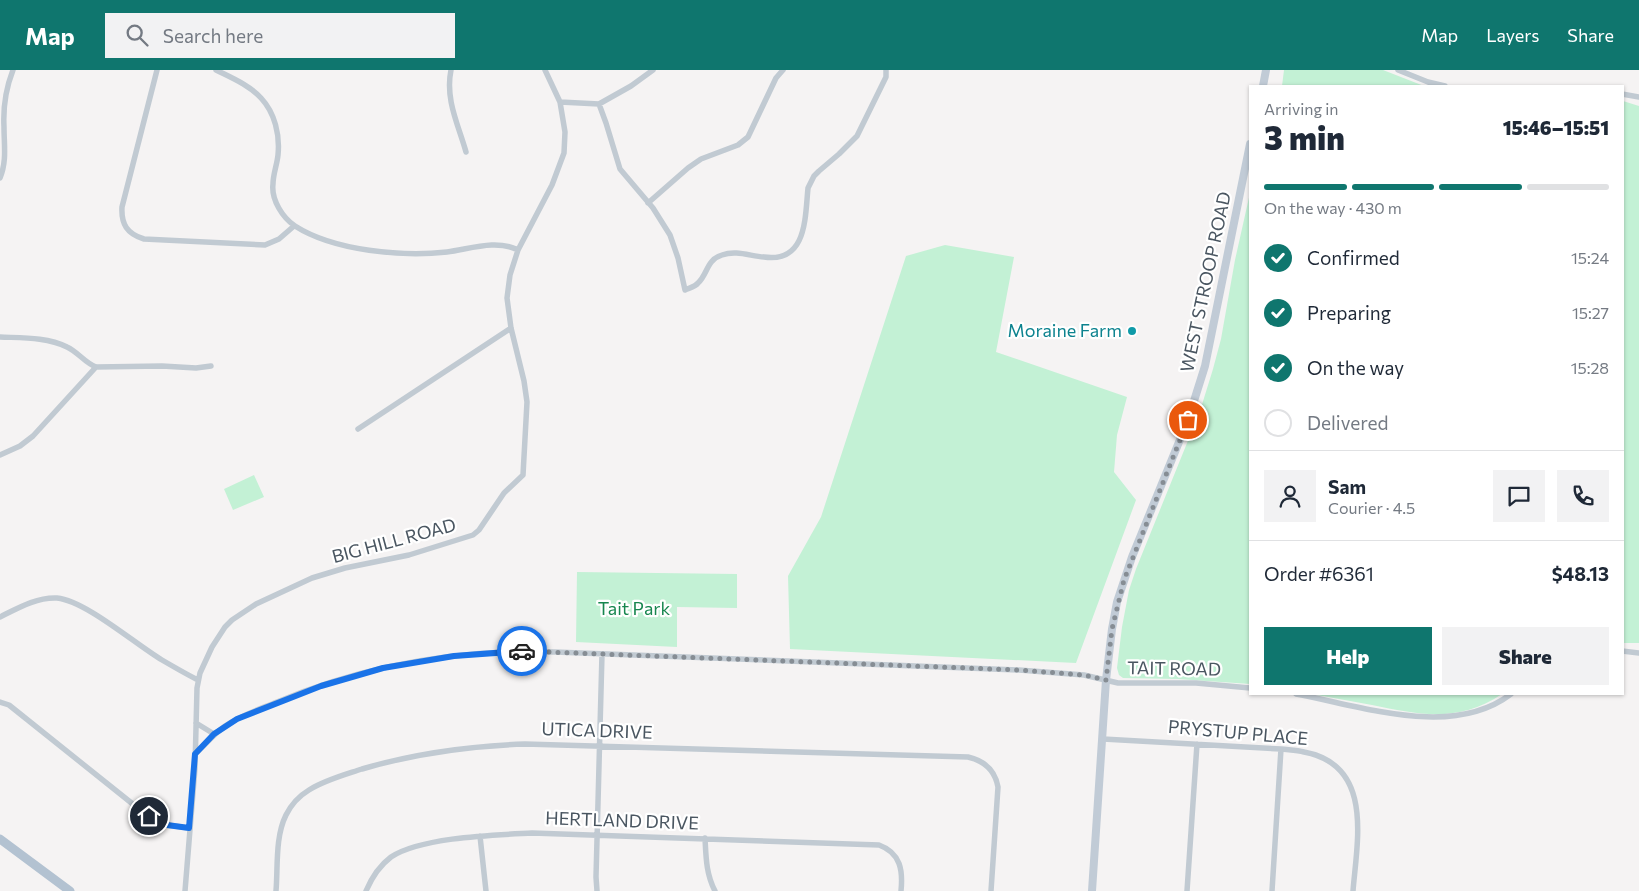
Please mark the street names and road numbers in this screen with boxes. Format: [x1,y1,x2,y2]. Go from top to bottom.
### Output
street label: WEST STROOP ROAD [1175,190,1235,374]
street label: BIG HILL ROAD [329,513,458,567]
street label: TAIT ROAD [1127,656,1221,680]
street label: PRYSTUP PLACE [1167,715,1309,749]
street label: UTICA DRIVE [541,717,653,743]
street label: HERTLAND DRIVE [545,806,699,834]

